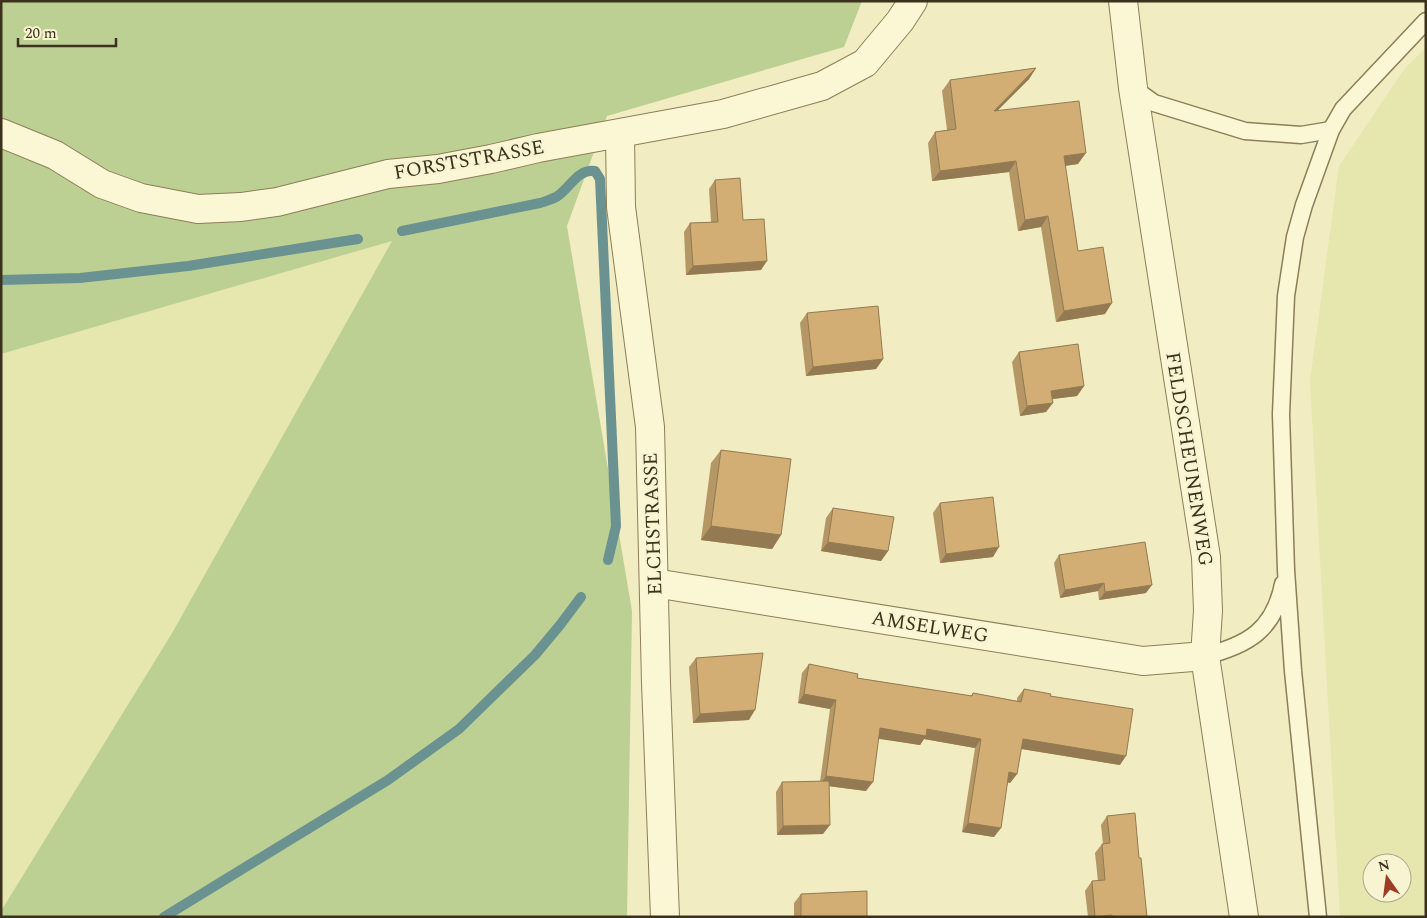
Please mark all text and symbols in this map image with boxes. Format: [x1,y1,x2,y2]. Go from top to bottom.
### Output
scale bar [18,15,115,47]
text: 20 m [25,22,57,45]
street label: FORSTSTRASSE [391,132,547,188]
street label: FELDSCHEUNENWEG [1157,350,1221,568]
street label: ELCHSTRASSE [636,452,670,596]
street label: AMSELWEG [869,603,991,651]
north arrow [1362,853,1412,903]
text: N [1376,854,1392,877]

